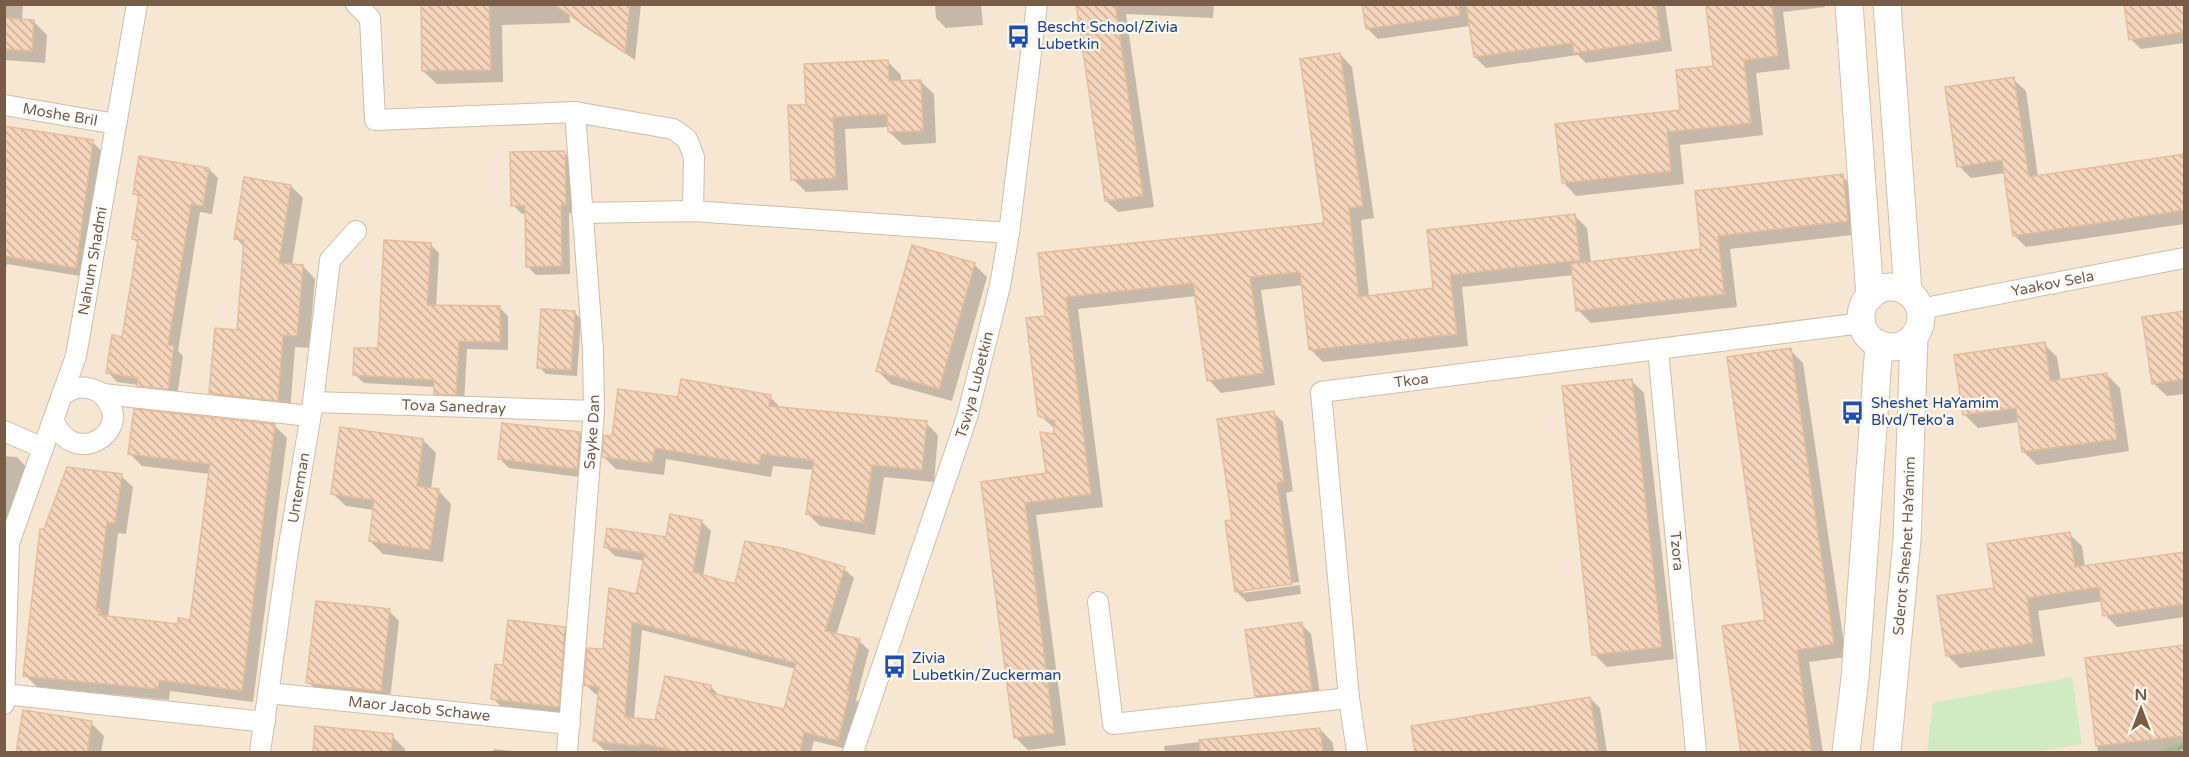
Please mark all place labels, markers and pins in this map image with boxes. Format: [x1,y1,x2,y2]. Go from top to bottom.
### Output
place label: Bescht School/Zivia Lubetkin [1037,18,1178,53]
bus stop icon: Bescht School/Zivia Lubetkin [1006,23,1032,49]
place label: Sheshet HaYamim Blvd/Teko'a [1871,394,1999,429]
bus stop icon: Sheshet HaYamim Blvd/Teko'a [1840,399,1866,425]
place label: Zivia Lubetkin/Zuckerman [912,649,1061,684]
bus stop icon: Zivia Lubetkin/Zuckerman [881,654,907,680]

